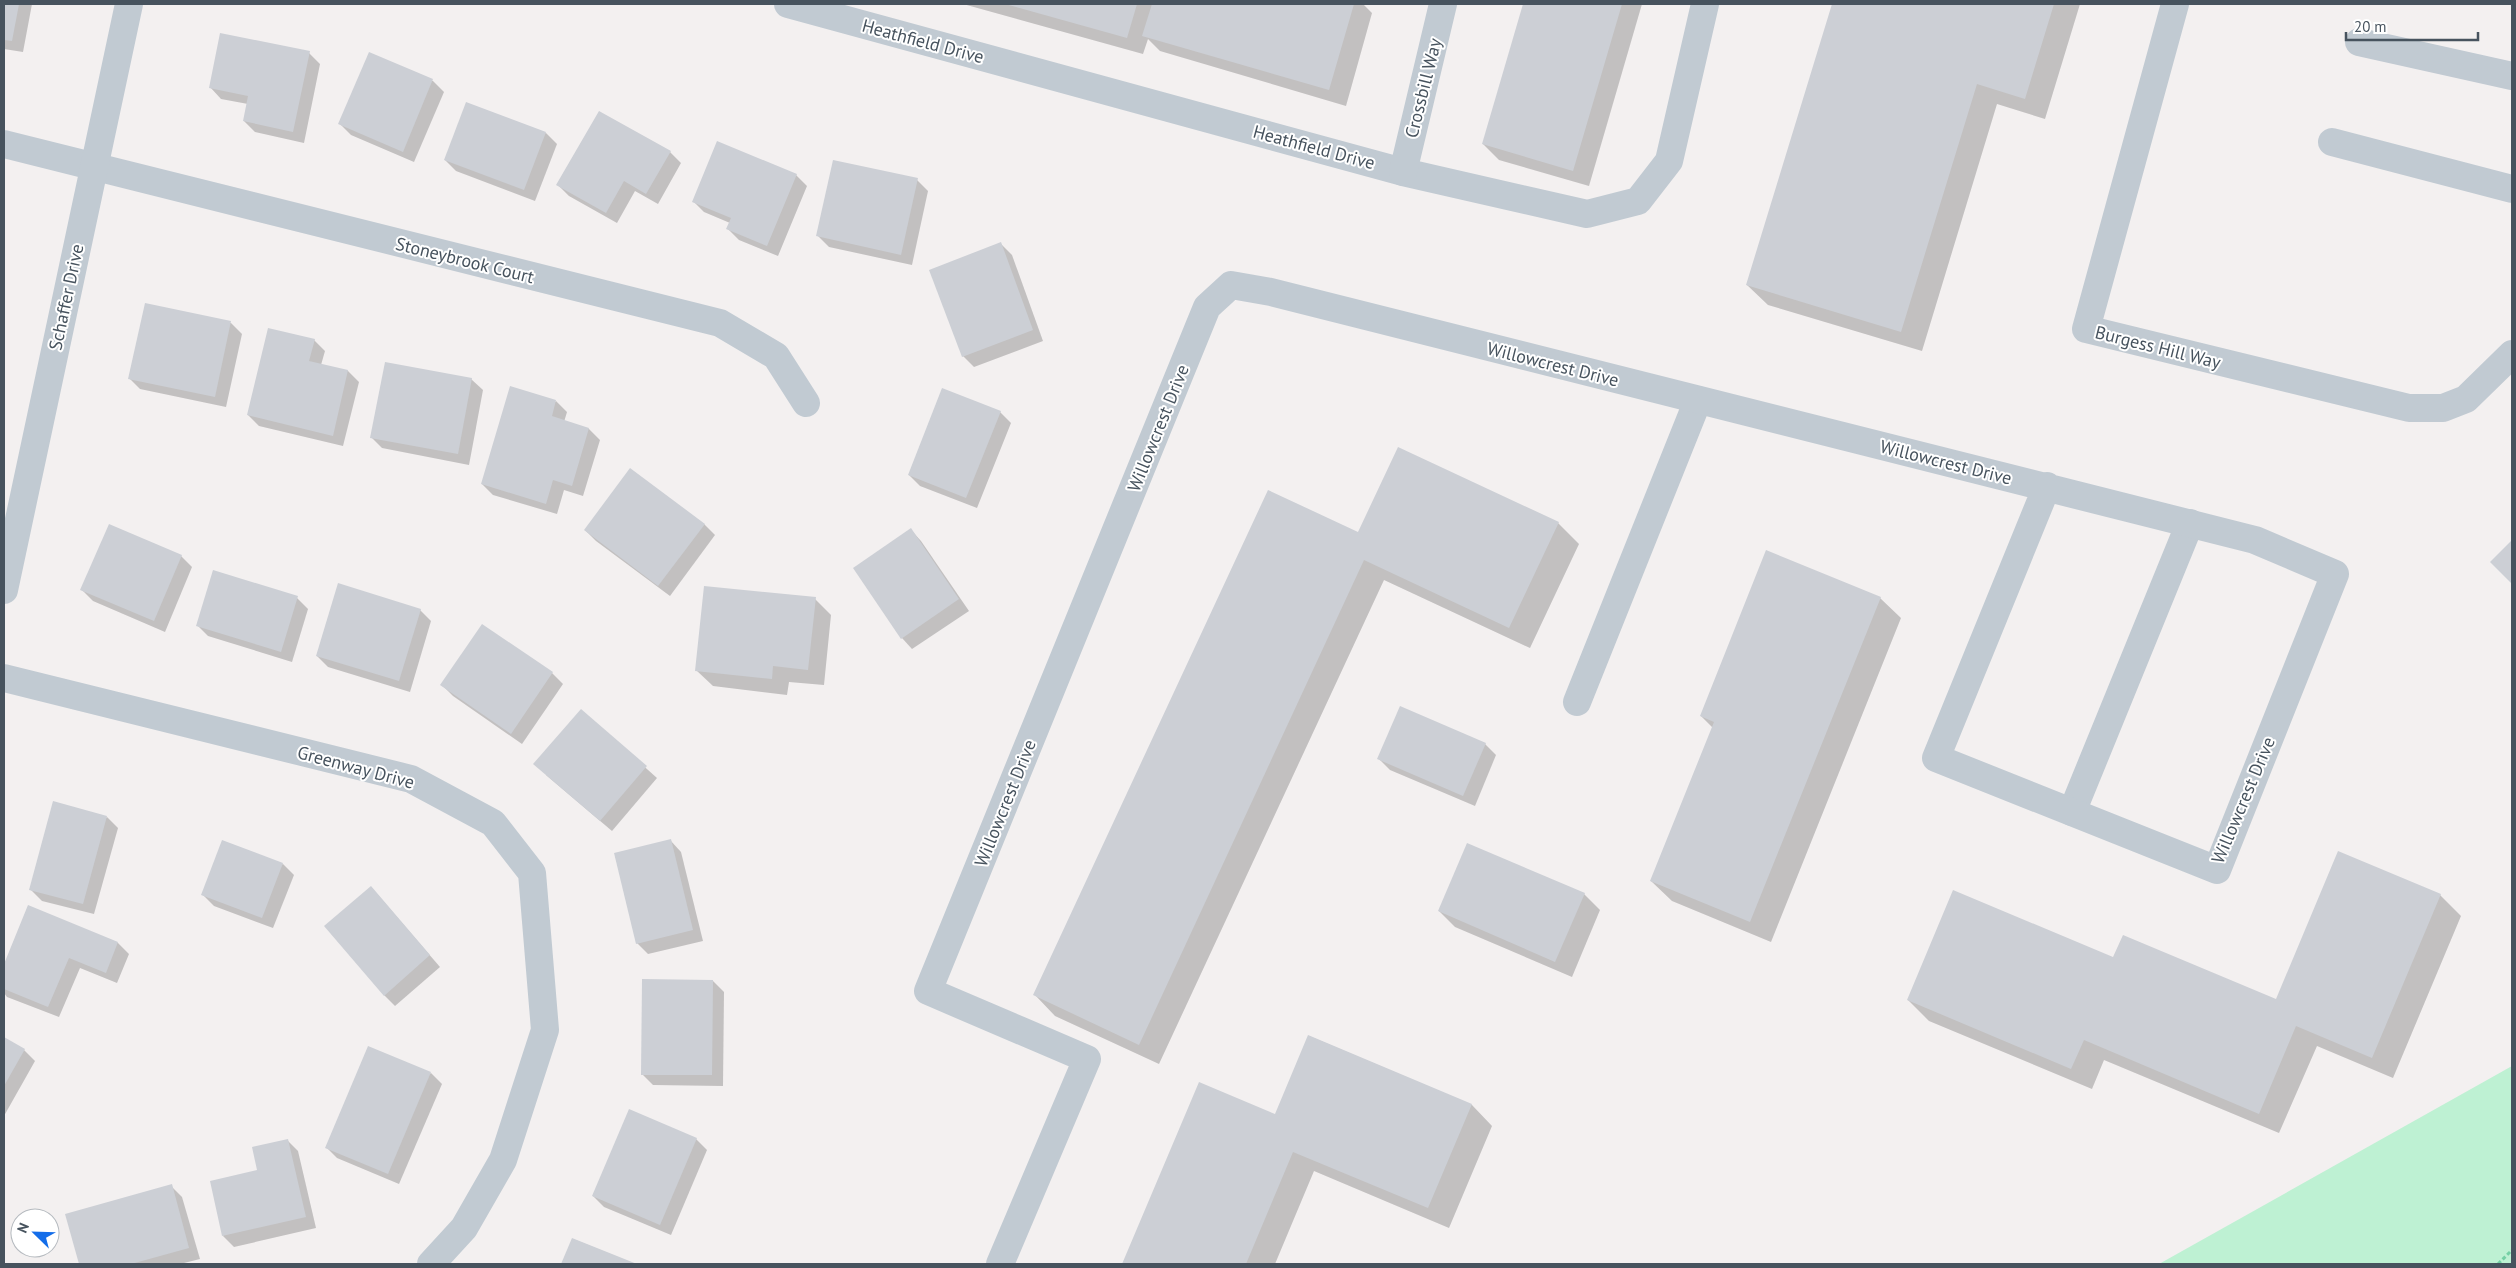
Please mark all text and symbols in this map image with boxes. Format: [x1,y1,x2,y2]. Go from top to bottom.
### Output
scale bar [2346,10,2478,42]
street label: Heathfield Drive [860,14,986,68]
text: 20 m [2354,17,2387,36]
street label: Crossbill Way [1400,35,1447,140]
street label: Heathfield Drive [1251,120,1377,174]
street label: Stoneybrook Court [393,232,537,288]
street label: Schaffer Drive [44,242,88,352]
street label: Burgess Hill Way [2093,320,2224,374]
street label: Willowcrest Drive [1485,337,1621,391]
street label: Willowcrest Drive [1122,361,1194,495]
street label: Willowcrest Drive [1878,435,2014,489]
street label: Willowcrest Drive [2206,733,2280,867]
street label: Willowcrest Drive [969,736,1041,870]
street label: Greenway Drive [295,740,417,794]
north arrow [10,1208,60,1258]
text: N [13,1220,33,1236]

